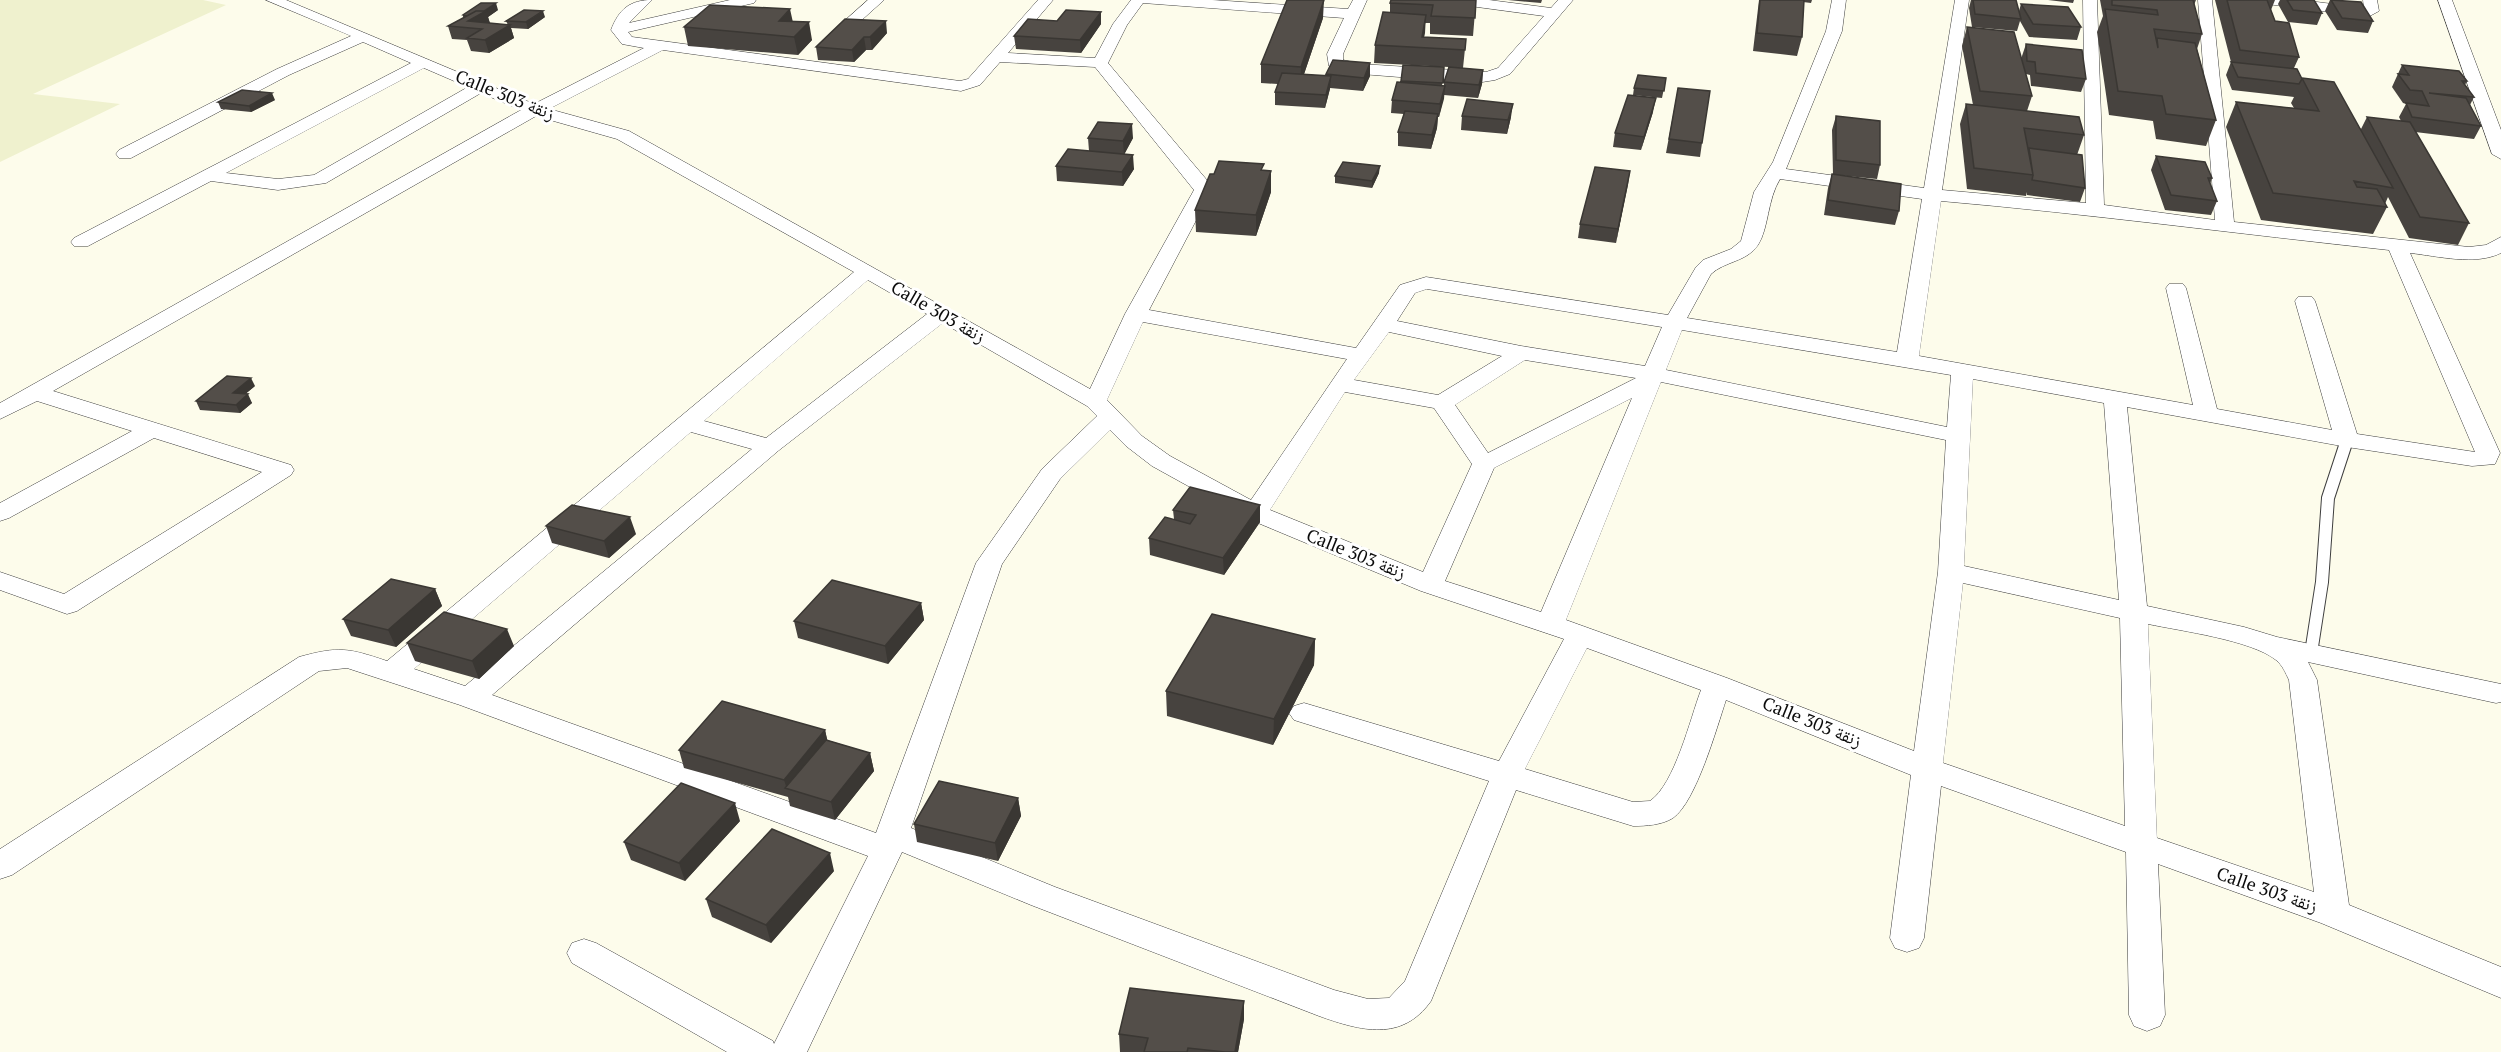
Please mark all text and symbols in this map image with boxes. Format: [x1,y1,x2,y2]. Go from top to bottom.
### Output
street label: Calle 303 زنقة [452,63,559,125]
street label: Calle 303 زنقة [887,274,990,348]
street label: Calle 303 زنقة [1303,522,1410,584]
street label: Calle 303 زنقة [1759,690,1866,752]
street label: Calle 303 زنقة [2214,861,2321,918]

